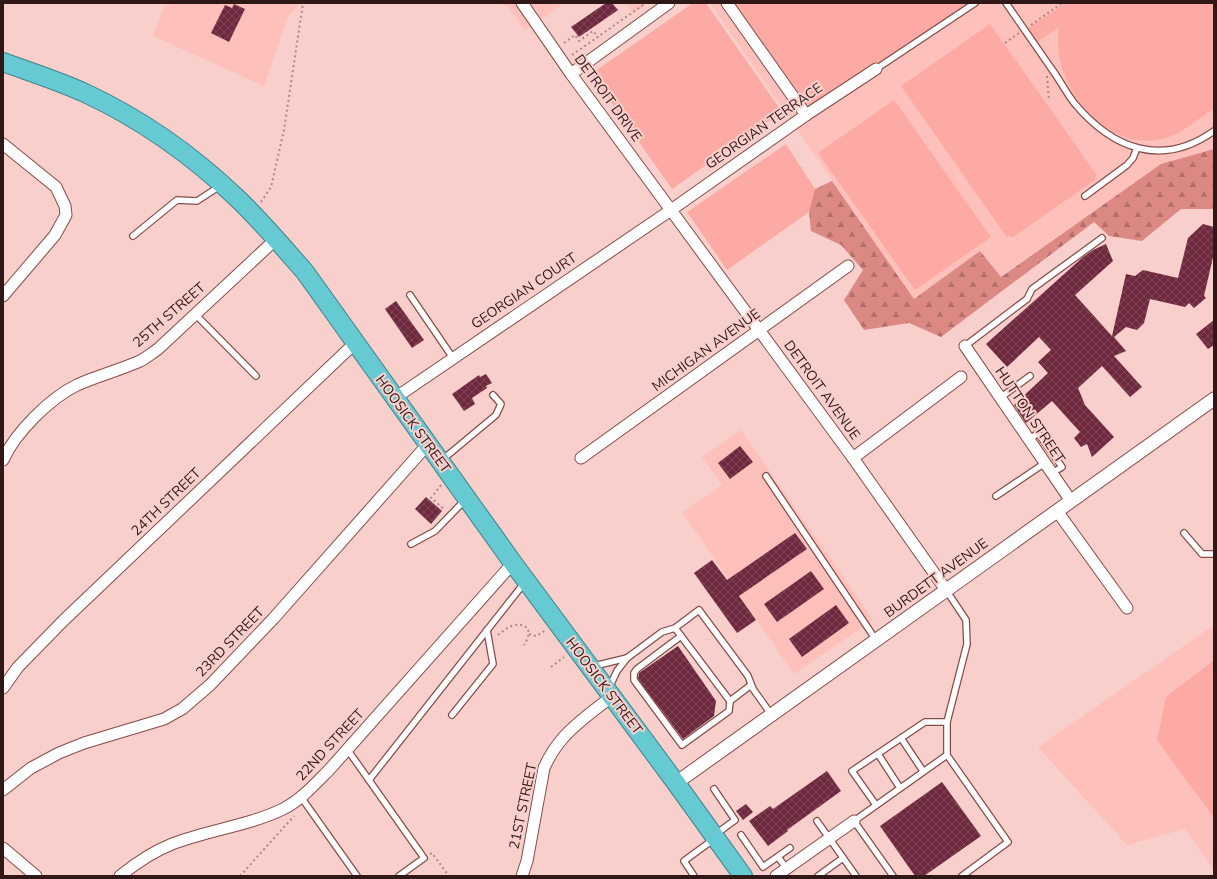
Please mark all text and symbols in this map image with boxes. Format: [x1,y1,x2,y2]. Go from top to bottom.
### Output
street label: DETROIT DRIVE [570,51,646,145]
street label: GEORGIAN TERRACE [702,78,826,174]
street label: GEORGIAN COURT [467,248,581,333]
street label: 25TH STREET [129,278,210,352]
street label: MICHIGAN AVENUE [648,304,764,396]
street label: DETROIT AVENUE [780,337,864,443]
street label: HUTTON STREET [991,363,1070,467]
street label: HOOSICK STREET [371,371,455,477]
street label: 24TH STREET [127,463,205,540]
street label: BURDETT AVENUE [880,534,992,622]
street label: 23RD STREET [192,602,269,681]
street label: HOOSICK STREET [561,634,647,739]
street label: 22ND STREET [292,704,369,785]
street label: 21ST STREET [505,760,542,851]

